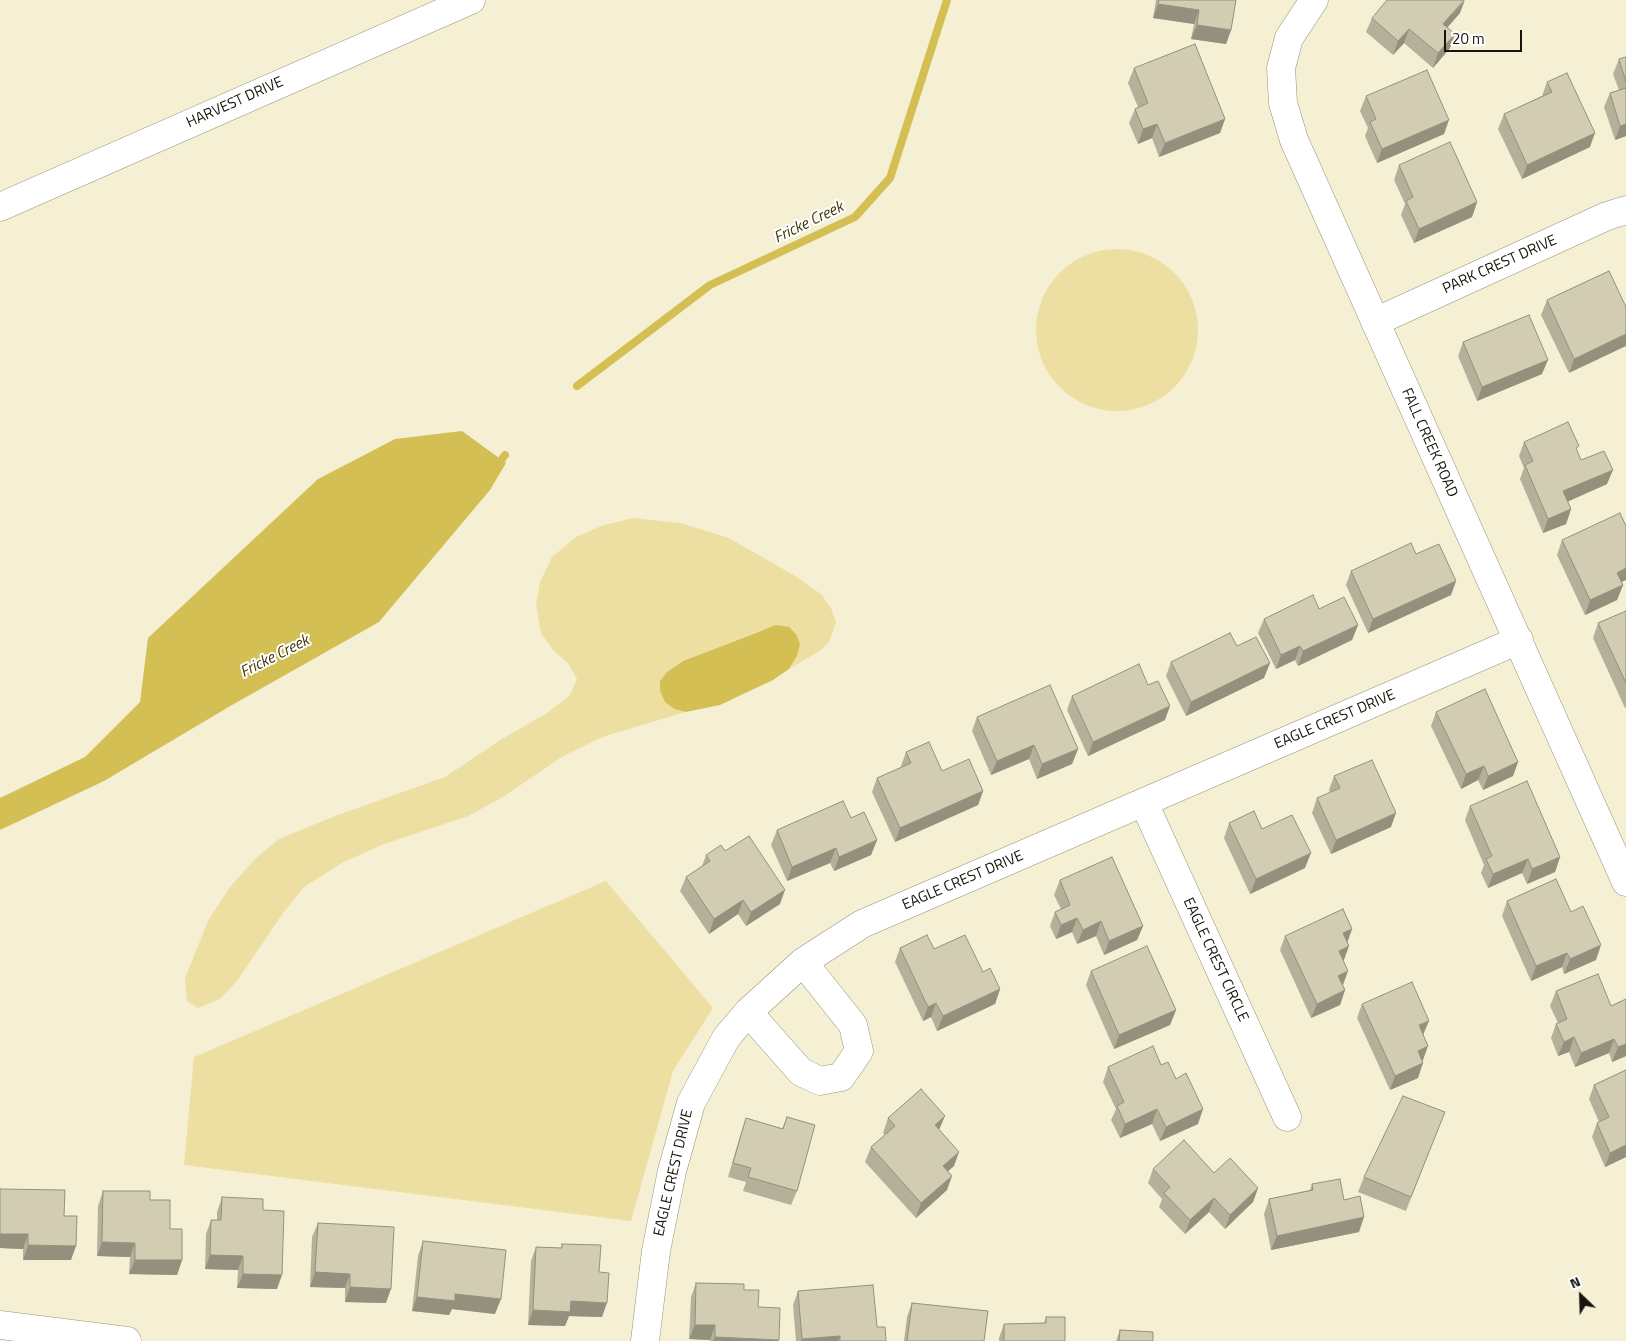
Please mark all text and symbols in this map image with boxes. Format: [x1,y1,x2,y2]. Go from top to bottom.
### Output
scale bar [1446,20,1524,52]
text: 20 m [1452,27,1485,50]
street label: HARVEST DRIVE [184,74,286,132]
water label: Fricke Creek [771,198,847,248]
street label: PARK CREST DRIVE [1440,232,1560,298]
street label: FALL CREEK ROAD [1397,386,1461,500]
water label: Fricke Creek [237,631,313,683]
street label: EAGLE CREST DRIVE [1272,686,1398,754]
street label: EAGLE CREST DRIVE [900,847,1026,915]
street label: EAGLE CREST CIRCLE [1178,895,1252,1025]
street label: EAGLE CREST DRIVE [651,1108,697,1238]
text: N [1566,1270,1583,1293]
north arrow [1556,1271,1606,1321]

